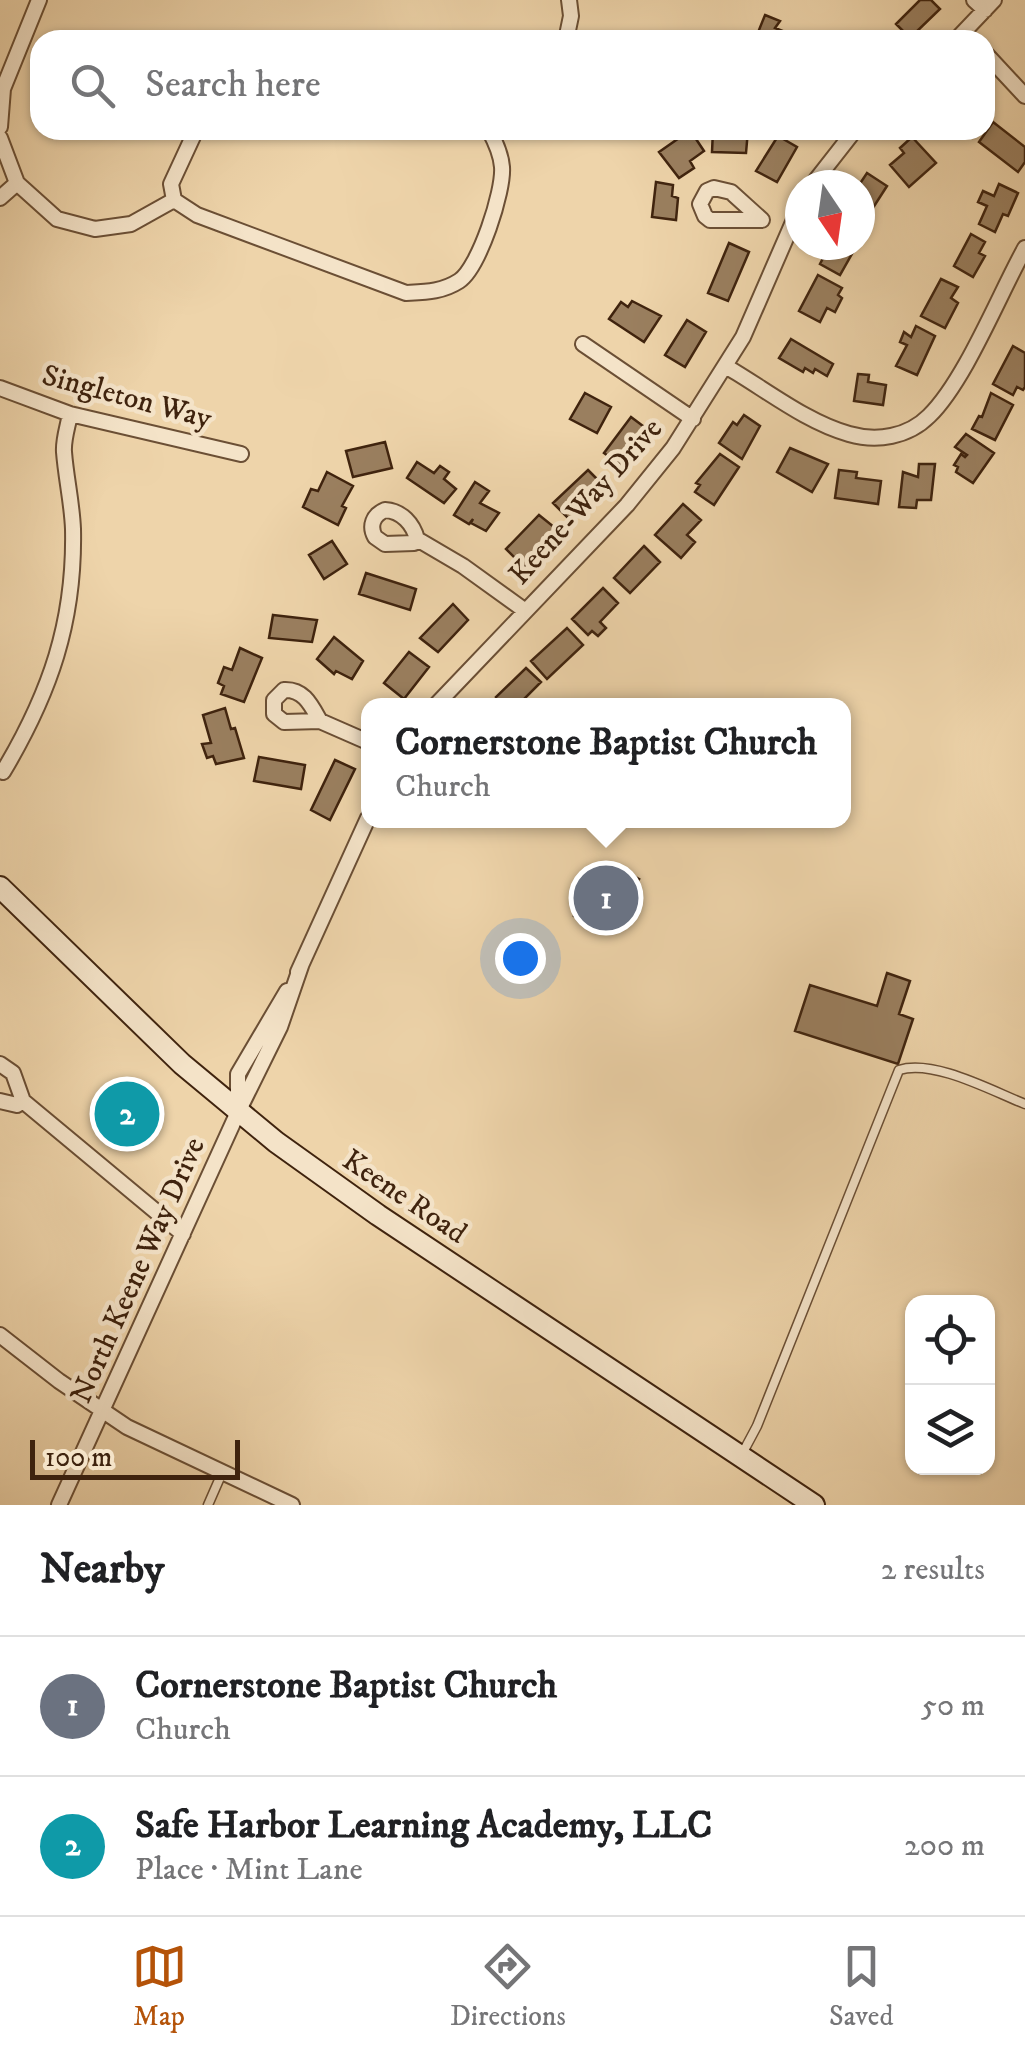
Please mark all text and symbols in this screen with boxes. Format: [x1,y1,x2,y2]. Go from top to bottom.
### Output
search box [30,30,995,140]
icon: search [65,58,120,113]
text: Search here [145,61,321,109]
north arrow [785,170,875,260]
street label: Singleton Way [38,357,216,438]
street label: Keene-Way Drive [502,411,671,593]
popup [361,698,851,828]
text: Cornerstone Baptist Church [395,719,817,767]
text: Church [395,767,491,807]
pin: 1 [574,860,638,936]
your location [495,933,546,984]
pin: 2 [94,1076,160,1152]
street label: North Keene Way Drive [63,1132,214,1409]
street label: Keene Road [335,1142,473,1252]
map controls [905,1295,995,1475]
button: locate [905,1295,995,1385]
button: layers [905,1385,995,1475]
scale bar [30,1435,240,1480]
text: 100 m [45,1440,112,1475]
text: Nearby [40,1544,164,1596]
text: 2 results [881,1550,985,1590]
text: Cornerstone Baptist Church [135,1662,557,1710]
text: 1 [67,1686,78,1726]
text: 50 m [921,1686,985,1726]
text: Church [135,1710,231,1750]
text: Safe Harbor Learning Academy, LLC [135,1802,712,1850]
text: 2 [65,1826,80,1866]
text: 200 m [904,1826,985,1866]
text: Place · Mint Lane [135,1850,363,1890]
tab: Map [132,1939,187,2034]
tab: Directions [450,1939,566,2034]
tab: Saved [829,1939,893,2034]

